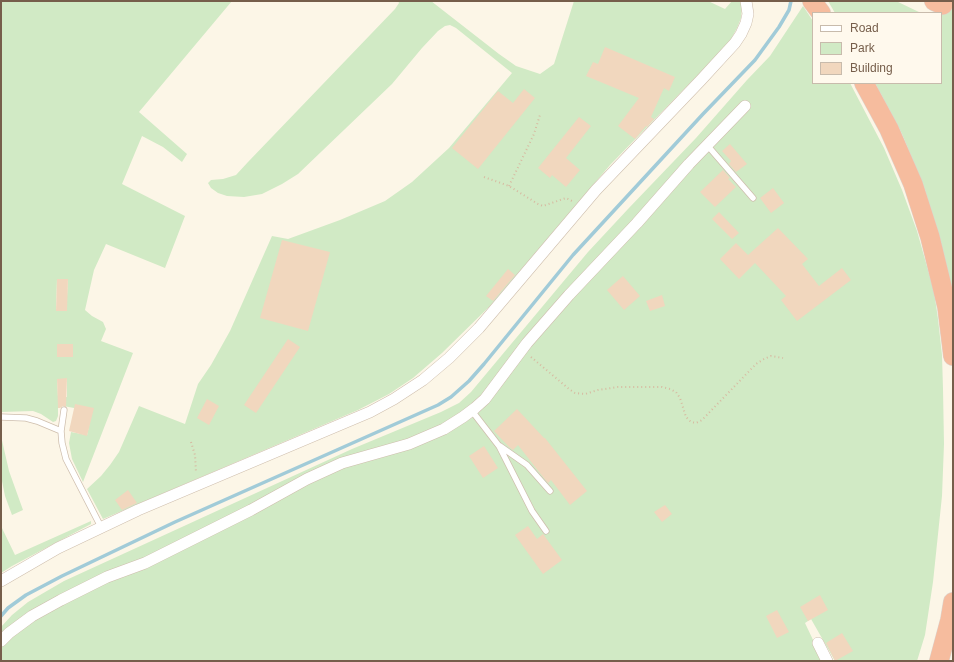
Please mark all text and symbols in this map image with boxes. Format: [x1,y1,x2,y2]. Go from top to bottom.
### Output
legend [812,12,942,84]
text: Road [850,21,879,35]
text: Park [850,41,875,55]
text: Building [850,61,893,75]

